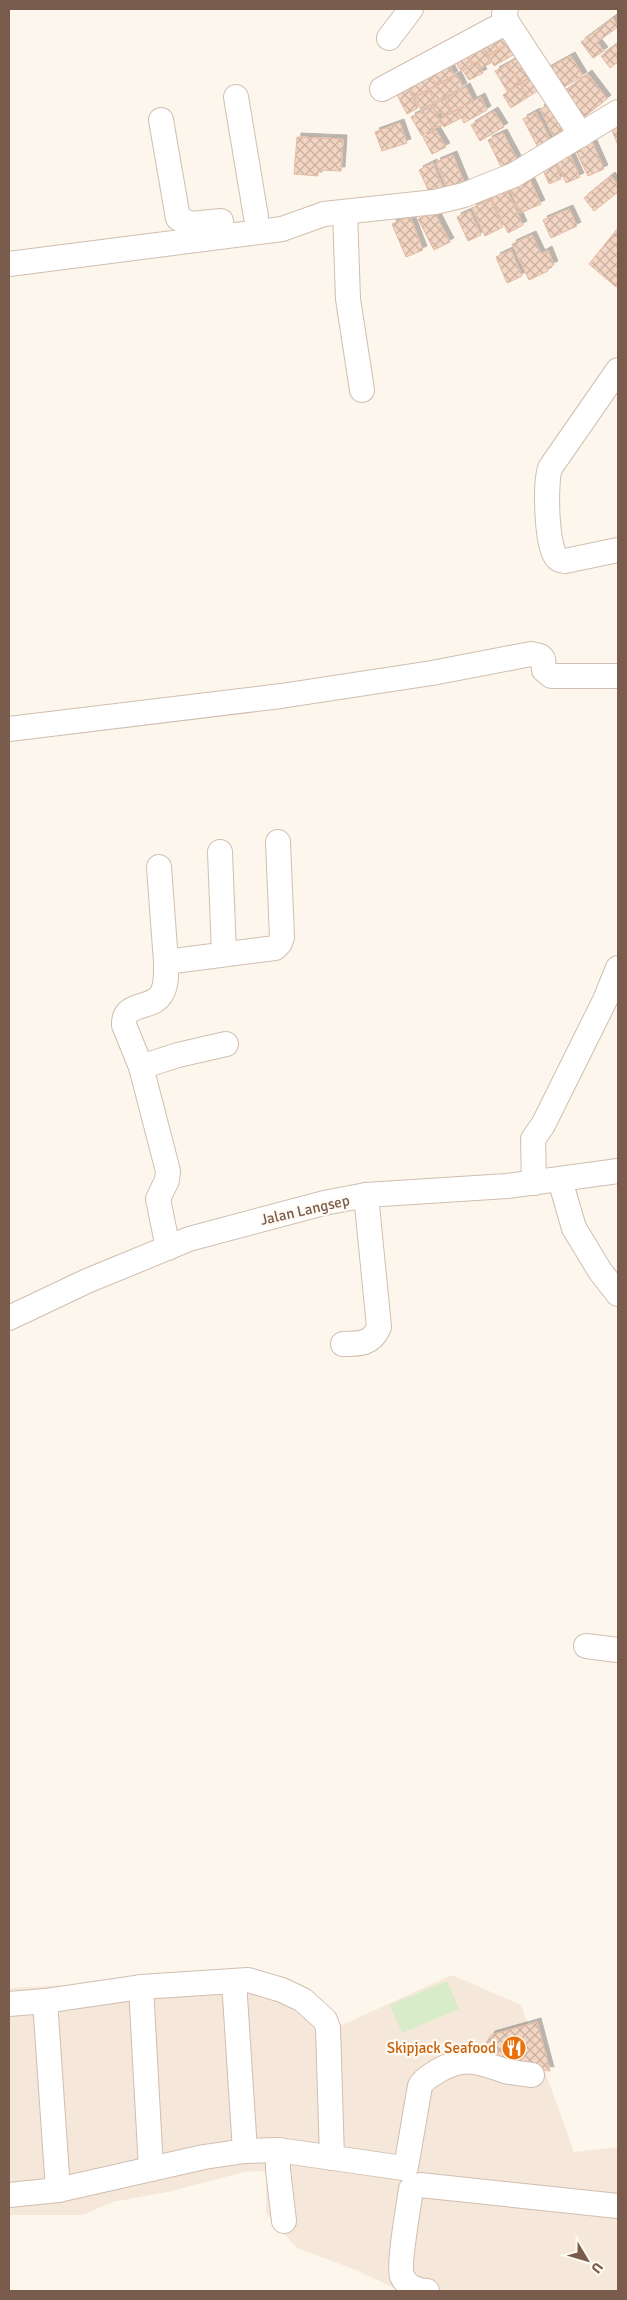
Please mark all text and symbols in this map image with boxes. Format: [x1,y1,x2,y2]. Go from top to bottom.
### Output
street label: Jalan Langsep [259,1191,351,1229]
restaurant icon: Skipjack Seafood [501,2035,527,2061]
place label: Skipjack Seafood [387,2039,496,2057]
north arrow [562,2235,612,2285]
text: U [587,2259,606,2277]

